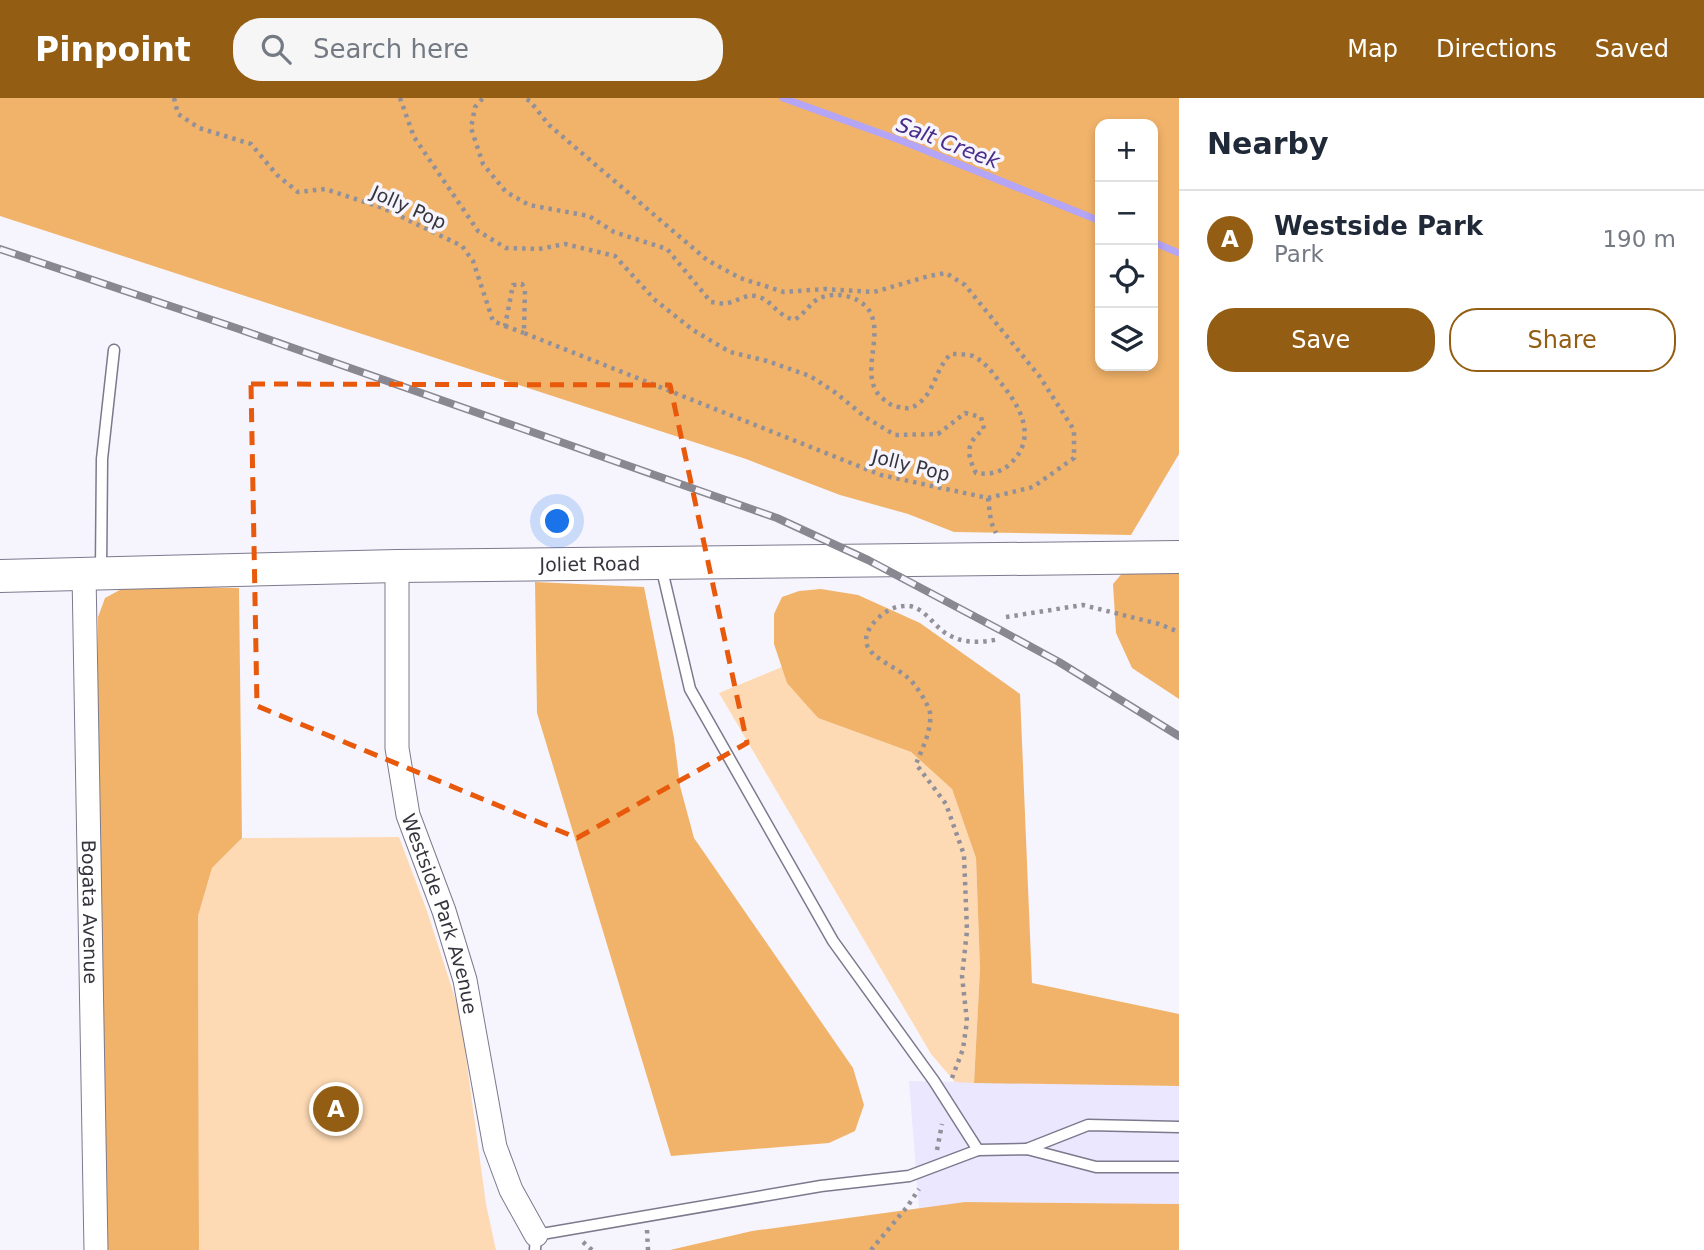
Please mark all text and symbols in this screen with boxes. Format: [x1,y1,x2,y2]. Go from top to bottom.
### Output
search box [233,18,723,81]
text: Pinpoint [35,30,191,69]
icon: search [257,30,295,68]
text: Search here [313,34,469,64]
text: Map [1347,35,1398,63]
text: Directions [1436,35,1557,63]
text: Saved [1595,35,1669,63]
water label: Salt Creek [893,112,1004,174]
map controls [1095,119,1158,371]
button: + [1095,119,1158,182]
text: Nearby [1207,126,1329,161]
street label: Jolly Pop [367,180,450,233]
button: − [1095,182,1158,245]
text: Westside Park [1274,211,1483,241]
text: A [1221,226,1239,252]
text: 190 m [1602,226,1676,252]
text: Park [1274,241,1324,267]
button: locate [1095,245,1158,308]
button: layers [1095,308,1158,371]
button: Save [1207,308,1435,372]
button: Share [1449,308,1676,372]
street label: Jolly Pop [869,444,952,485]
your location [540,504,574,538]
street label: Joliet Road [538,552,640,575]
street label: Westside Park Avenue [397,811,482,1016]
street label: Bogata Avenue [78,840,102,984]
pin: A [313,1083,359,1135]

